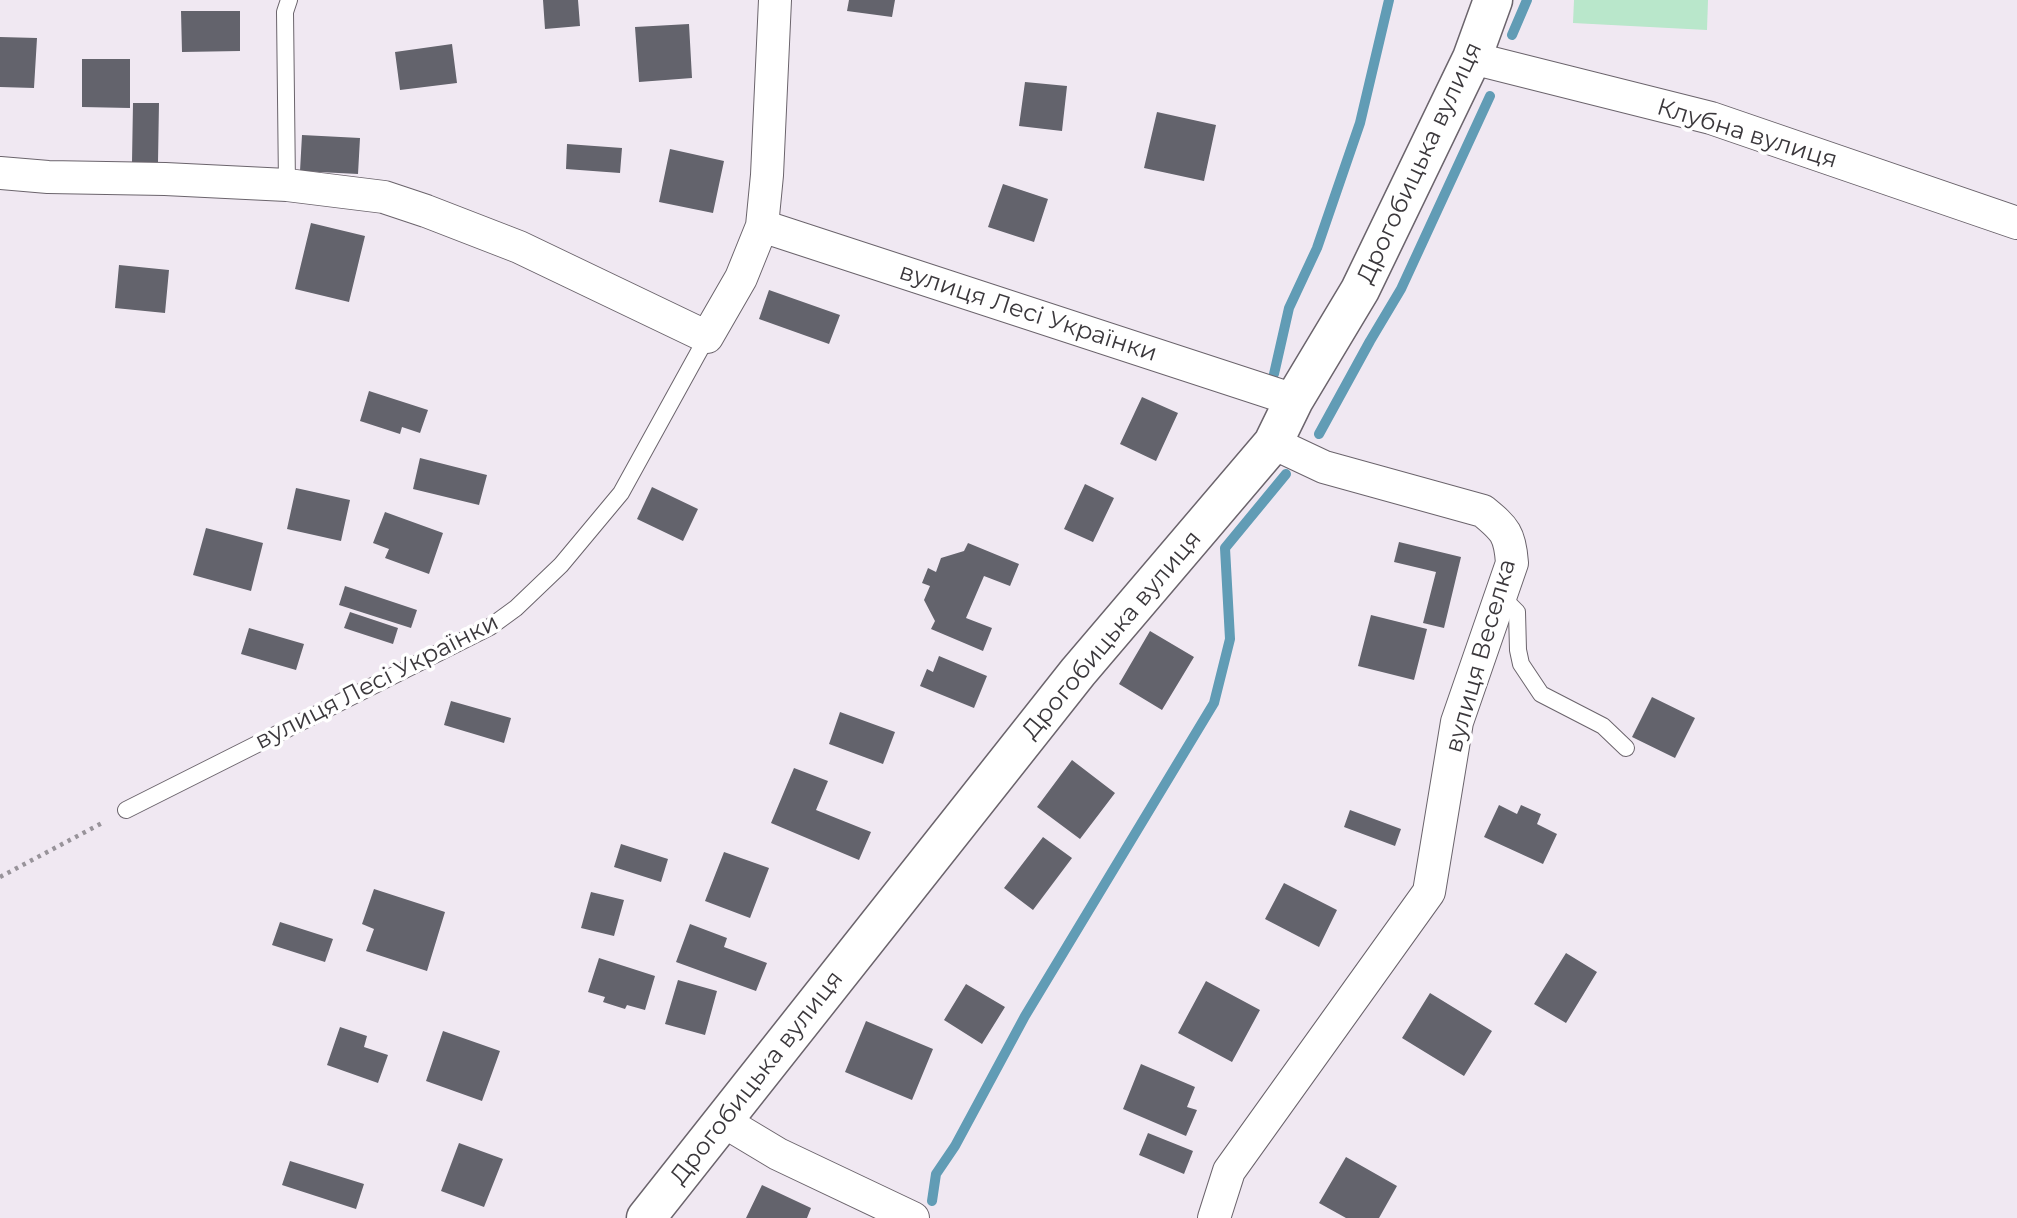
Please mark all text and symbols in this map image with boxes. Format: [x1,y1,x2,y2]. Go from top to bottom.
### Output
street label: Дрогобицька вулиця [1351,38,1489,288]
street label: Клубна вулиця [1653,93,1841,175]
street label: вулиця Лесі Українки [895,258,1161,368]
street label: Дрогобицька вулиця [1016,525,1208,745]
street label: вулиця Веселка [1440,556,1522,756]
street label: вулиця Лесі Українки [250,608,504,756]
street label: Дрогобицька вулиця [665,965,849,1191]

